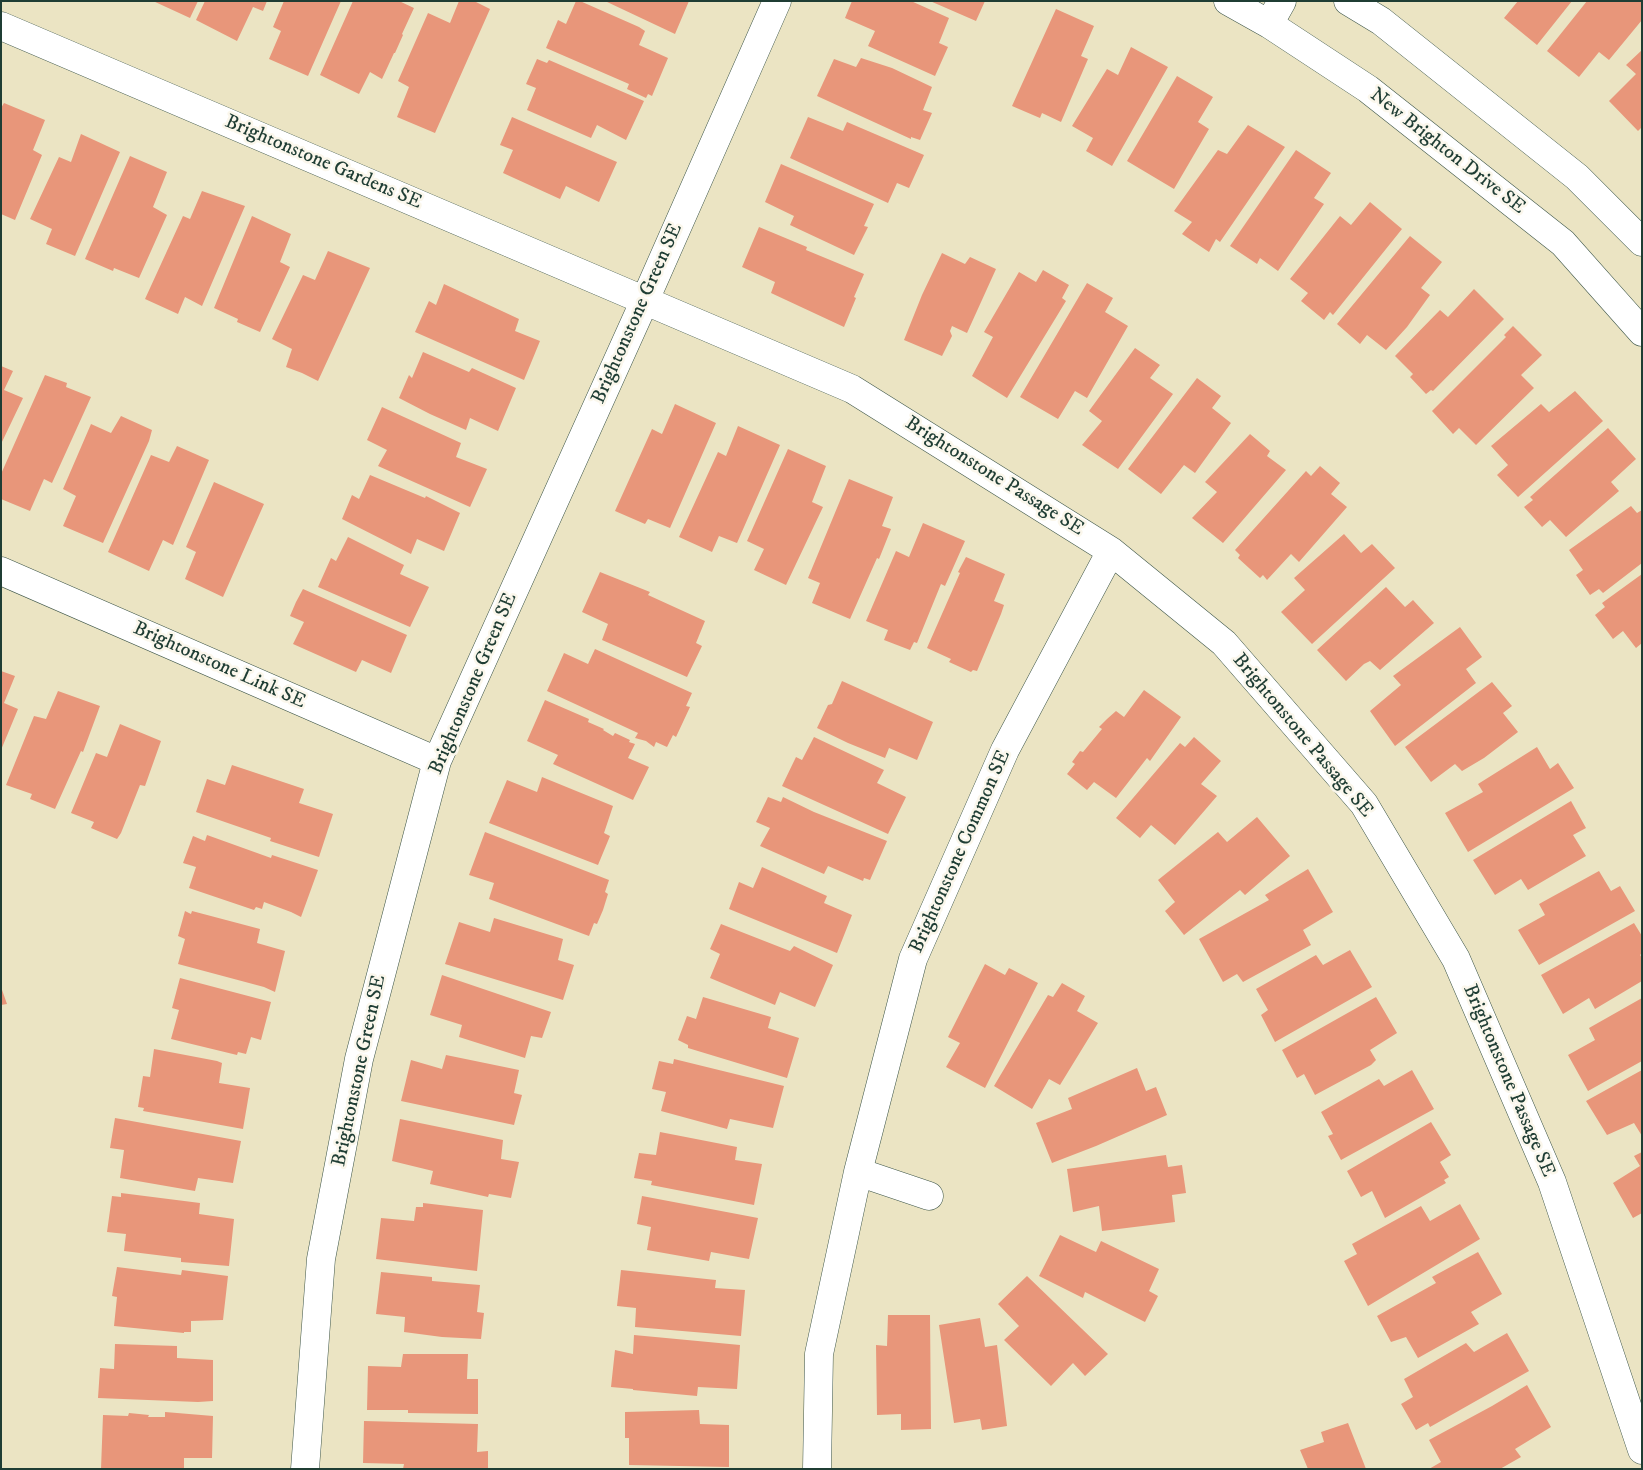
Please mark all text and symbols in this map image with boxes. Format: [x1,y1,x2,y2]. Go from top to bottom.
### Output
street label: New Brighton Drive SE [1364,84,1530,220]
street label: Brightonstone Gardens SE [221,111,425,215]
street label: Brightonstone Green SE [587,220,689,408]
street label: Brightonstone Passage SE [900,412,1088,542]
street label: Brightonstone Green SE [425,590,523,778]
street label: Brightonstone Link SE [129,617,309,715]
street label: Brightonstone Passage SE [1226,649,1378,823]
street label: Brightonstone Common SE [905,747,1017,957]
street label: Brightonstone Green SE [328,973,392,1169]
street label: Brightonstone Passage SE [1457,981,1559,1181]

